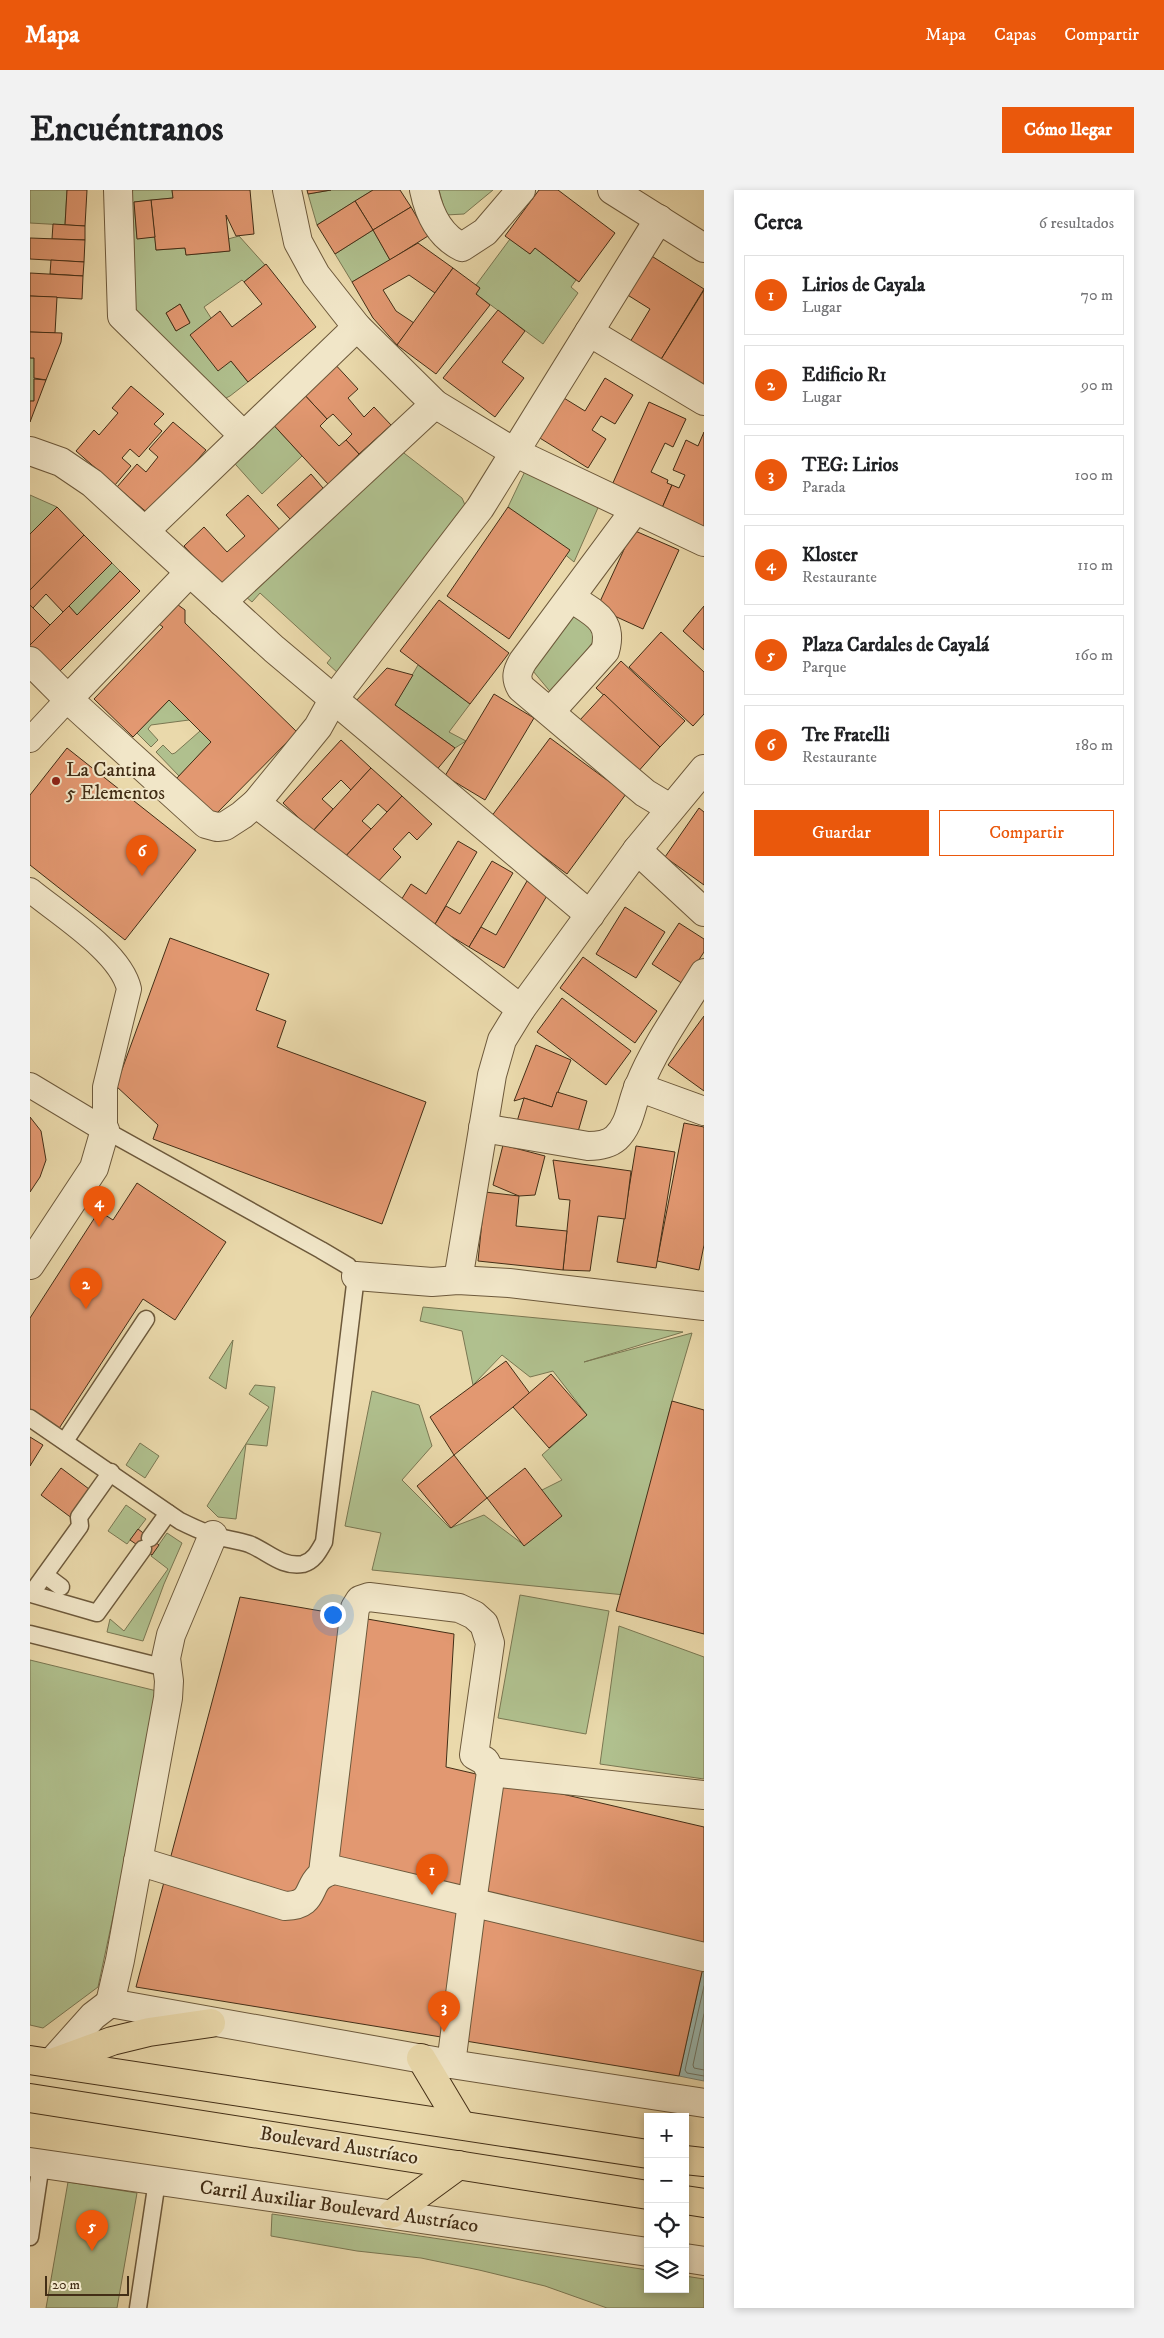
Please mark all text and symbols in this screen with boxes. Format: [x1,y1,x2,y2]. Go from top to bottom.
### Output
text: Mapa [25,20,79,50]
text: Mapa [925,24,966,46]
text: Capas [994,24,1036,46]
text: Compartir [1064,24,1139,46]
button: Cómo llegar [1002,107,1134,153]
text: Encuéntranos [30,108,224,152]
text: Cerca [754,210,802,236]
text: 6 resultados [1039,213,1114,233]
text: Lirios de Cayala [802,274,925,297]
text: 1 [768,285,774,305]
text: 70 m [1081,285,1113,305]
text: Lugar [802,297,842,317]
text: Edificio R1 [802,364,887,387]
text: 2 [767,375,775,395]
text: 90 m [1081,375,1113,395]
text: Lugar [802,387,842,407]
text: TEG: Lirios [802,454,898,477]
text: 3 [768,465,774,485]
text: 100 m [1075,465,1113,485]
text: Parada [802,477,846,497]
text: Kloster [802,544,858,567]
text: 4 [766,555,776,575]
text: 110 m [1077,555,1113,575]
text: Restaurante [802,567,877,587]
text: Plaza Cardales de Cayalá [802,634,989,657]
text: 5 [767,645,775,665]
text: 160 m [1075,645,1113,665]
text: Parque [802,657,846,677]
text: Tre Fratelli [802,724,890,747]
text: 6 [767,735,775,755]
text: 180 m [1075,735,1113,755]
text: Restaurante [802,747,877,767]
place label: La Cantina 5 Elementos [66,758,165,806]
marker: La Cantina 5 Elementos [50,775,62,787]
button: Guardar [754,810,929,856]
button: Compartir [939,810,1114,856]
pin: 6 [126,835,158,876]
pin: 4 [83,1186,115,1227]
pin: 2 [70,1268,102,1309]
your location [320,1602,346,1628]
pin: 1 [416,1854,448,1895]
pin: 3 [428,1991,460,2032]
map controls [644,2113,689,2293]
button: + [644,2113,689,2158]
street label: Boulevard Austríaco [258,2121,420,2171]
button: − [644,2158,689,2203]
street label: Carril Auxiliar Boulevard Austríaco [198,2175,480,2239]
button: locate [644,2203,689,2248]
pin: 5 [76,2210,108,2251]
button: layers [644,2248,689,2293]
scale bar [45,2273,129,2296]
text: 20 m [52,2276,80,2294]

